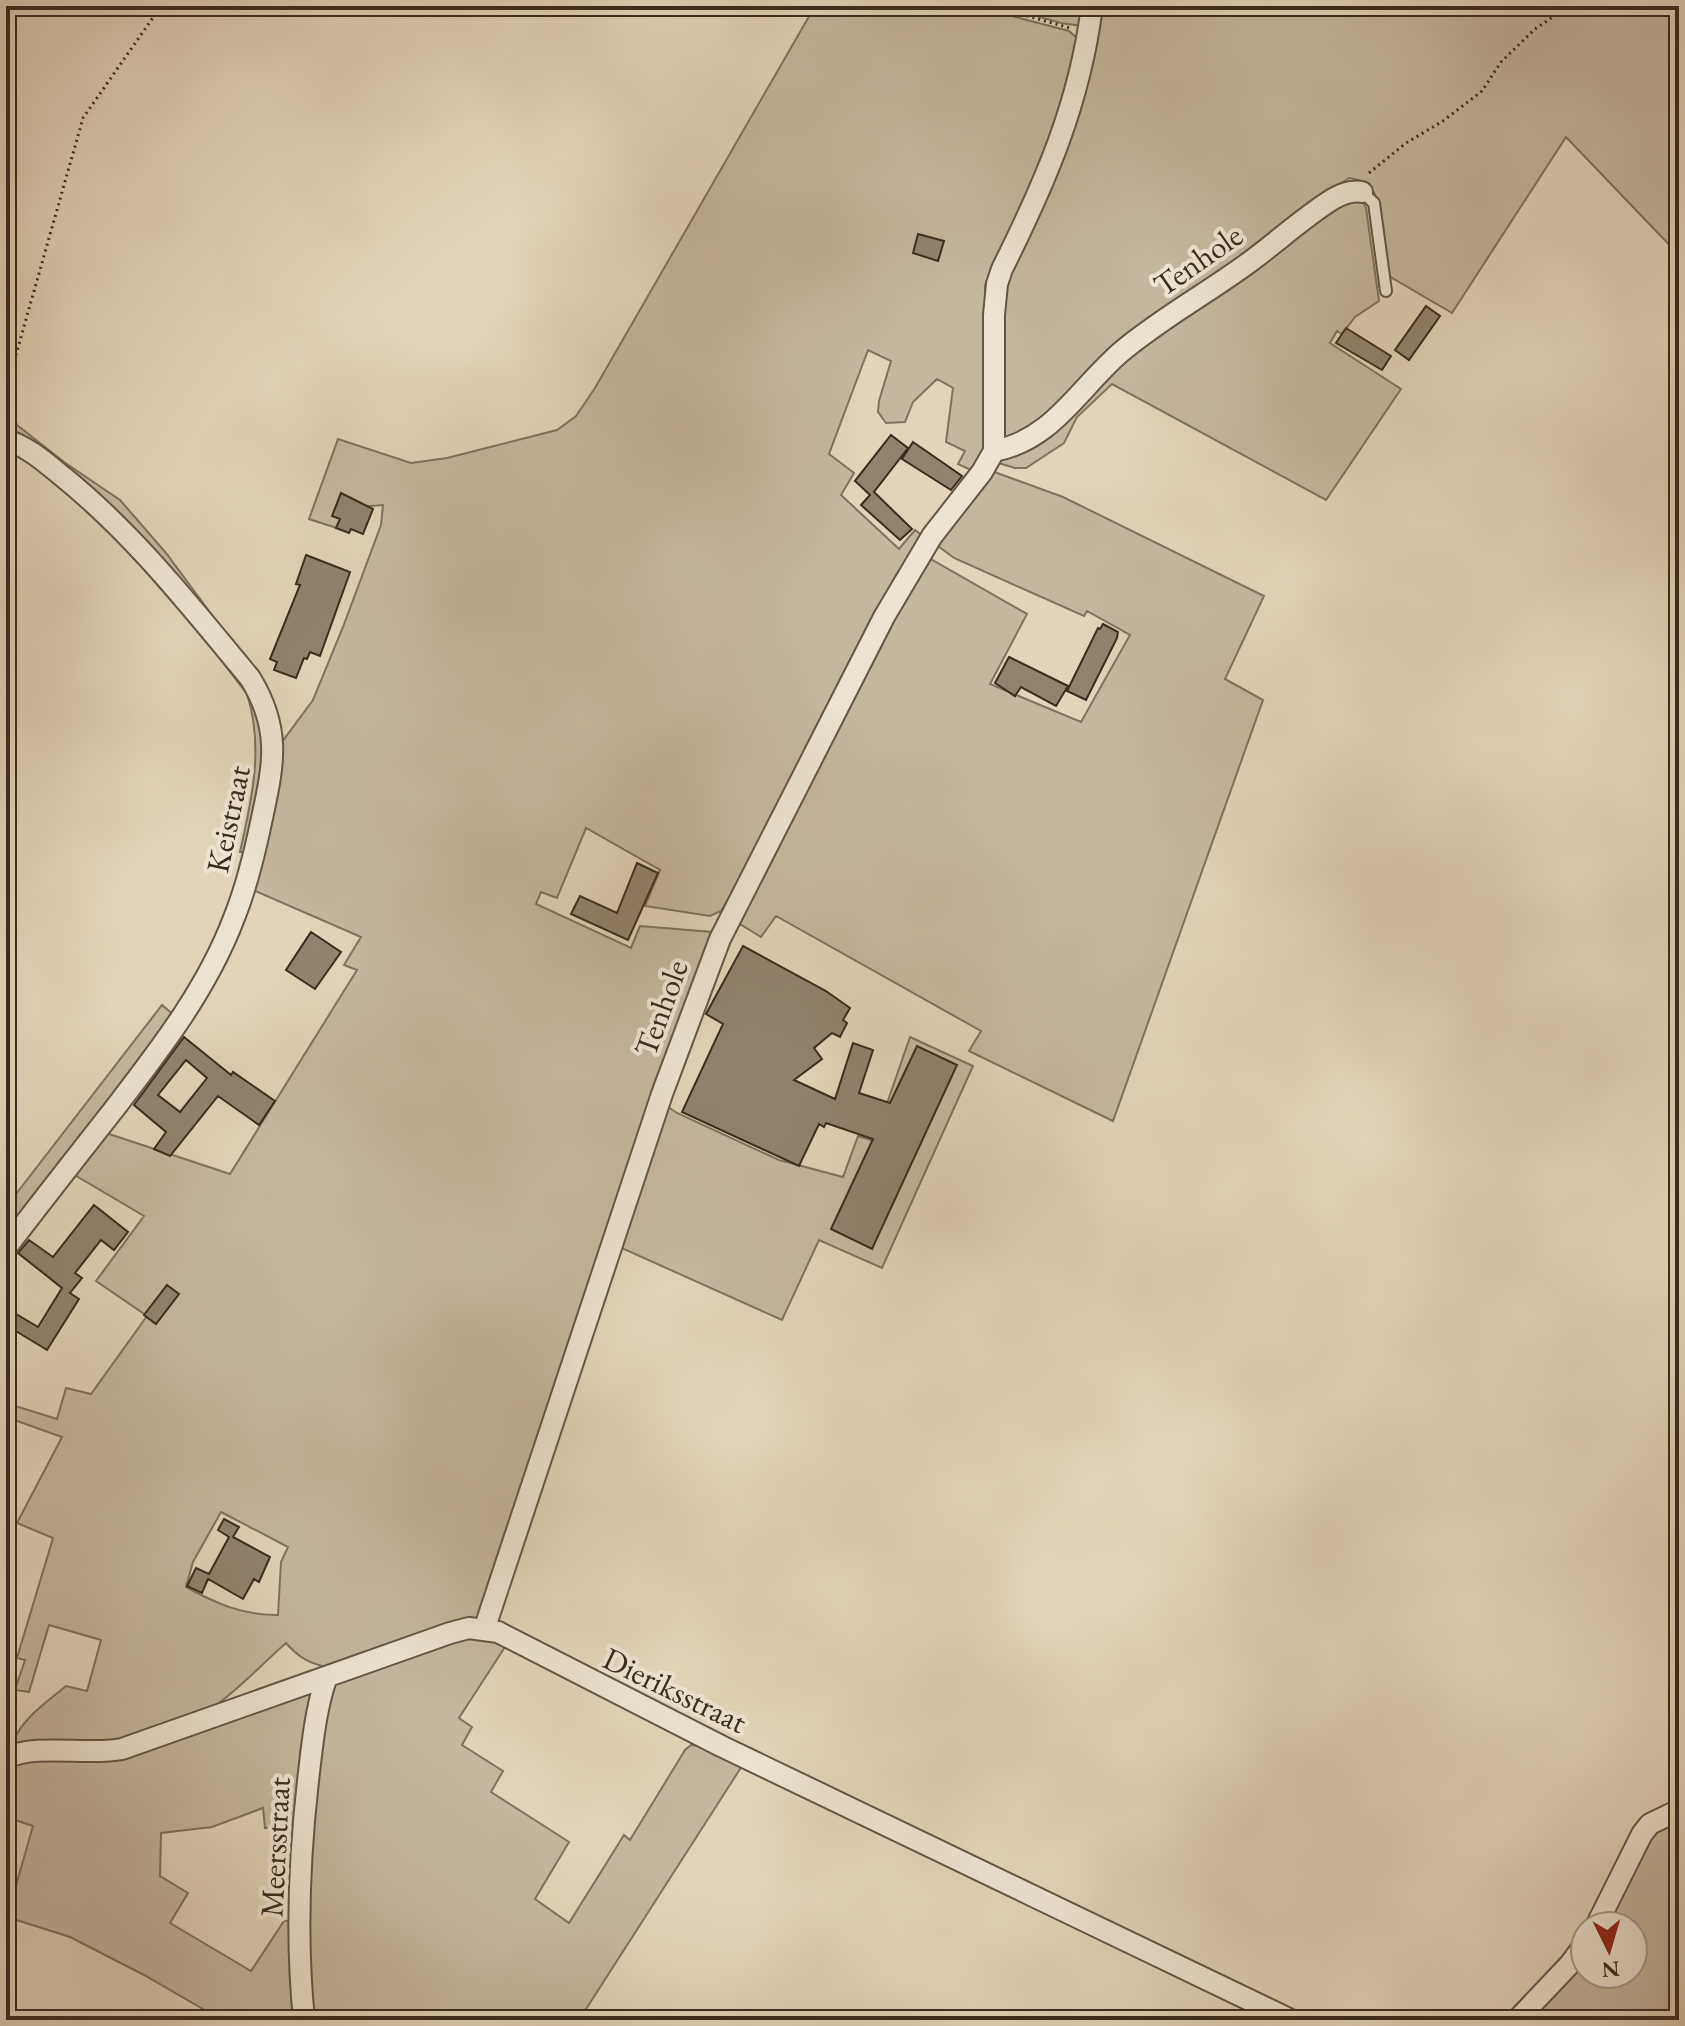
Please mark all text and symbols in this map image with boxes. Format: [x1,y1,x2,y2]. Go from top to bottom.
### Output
street label: Tenhole [1145,214,1251,306]
street label: Keistraat [196,761,260,877]
street label: Tenhole [624,954,698,1062]
street label: Dieriksstraat [596,1637,754,1743]
street label: Meersstraat [250,1776,300,1918]
north arrow [1569,1910,1649,1990]
text: N [1600,1954,1621,1985]

